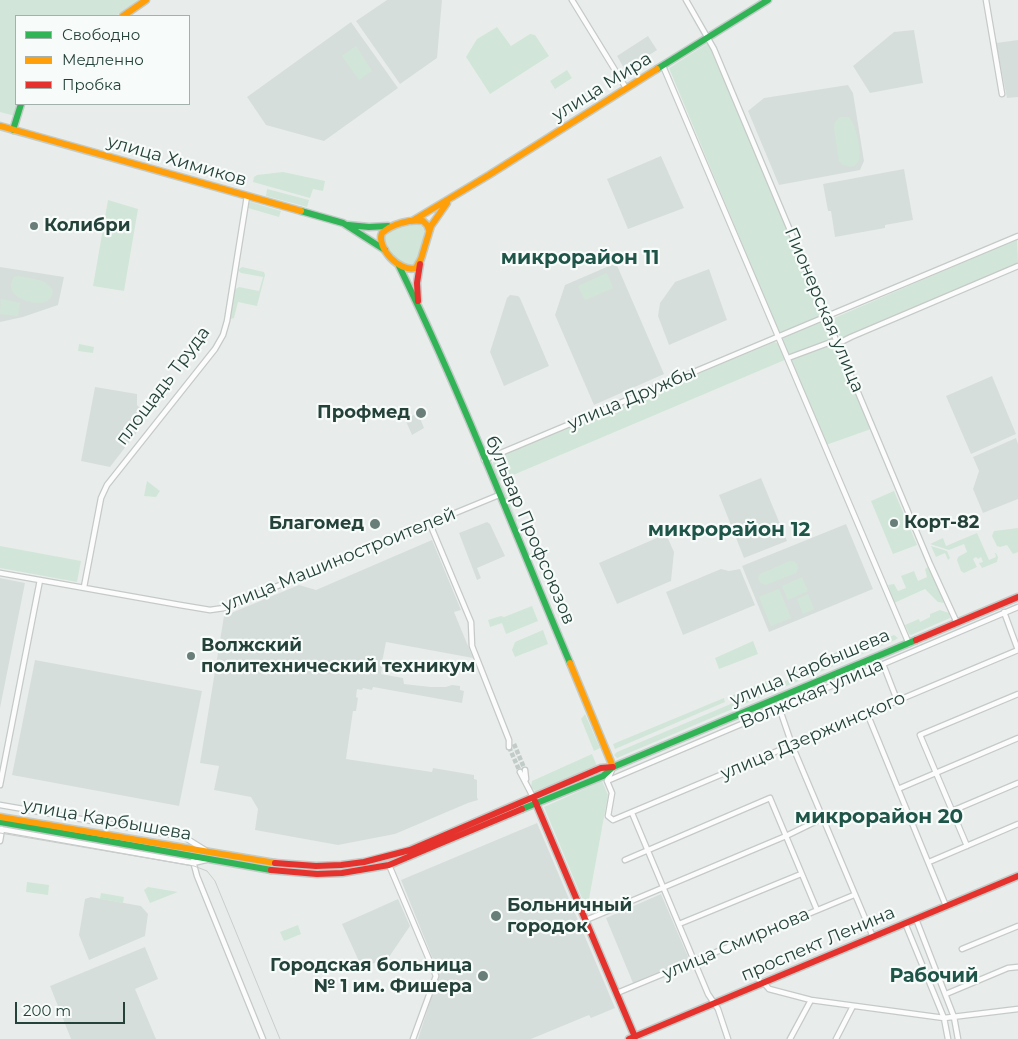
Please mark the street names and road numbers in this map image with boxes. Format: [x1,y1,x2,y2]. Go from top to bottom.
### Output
street label: улица Мира [548,48,656,126]
street label: улица Химиков [105,131,249,191]
street label: Пионерская улица [779,224,869,396]
street label: площадь Труда [111,322,215,450]
street label: улица Дружбы [564,361,700,435]
street label: бульвар Профсоюзов [480,432,580,628]
street label: улица Машиностроителей [219,503,459,617]
street label: улица Карбышева [727,625,893,711]
street label: Волжская улица [737,654,887,734]
street label: улица Дзержинского [717,687,909,785]
street label: улица Карбышева [21,794,193,846]
street label: проспект Ленина [738,902,898,986]
street label: улица Смирнова [659,903,813,985]

